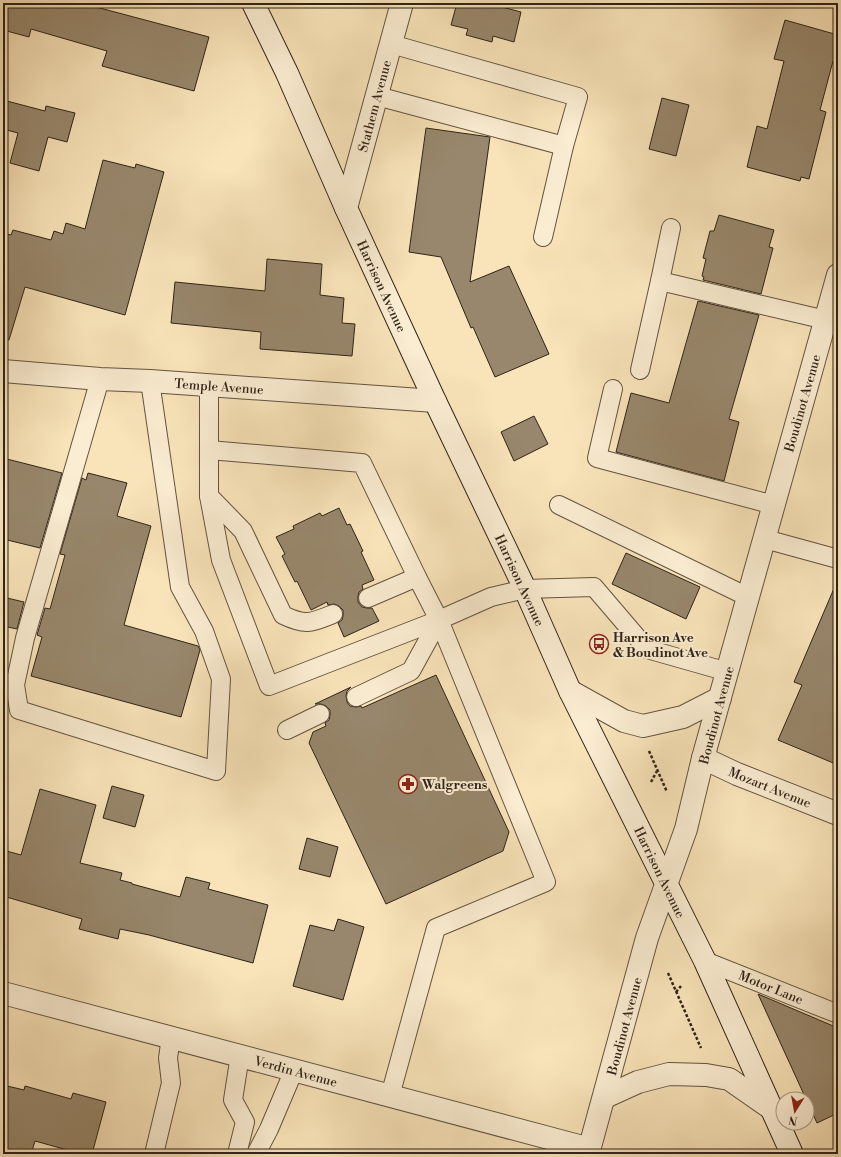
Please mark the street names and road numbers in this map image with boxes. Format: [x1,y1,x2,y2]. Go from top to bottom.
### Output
street label: Stathem Avenue [355,58,395,154]
street label: Harrison Avenue [353,238,410,335]
street label: Boudinot Avenue [781,352,825,455]
street label: Temple Avenue [174,376,264,398]
street label: Harrison Avenue [491,532,548,629]
street label: Boudinot Avenue [696,664,738,767]
street label: Mozart Avenue [726,764,814,812]
street label: Harrison Avenue [630,824,688,921]
street label: Motor Lane [736,968,806,1008]
street label: Boudinot Avenue [604,975,646,1078]
street label: Verdin Avenue [252,1053,339,1091]

